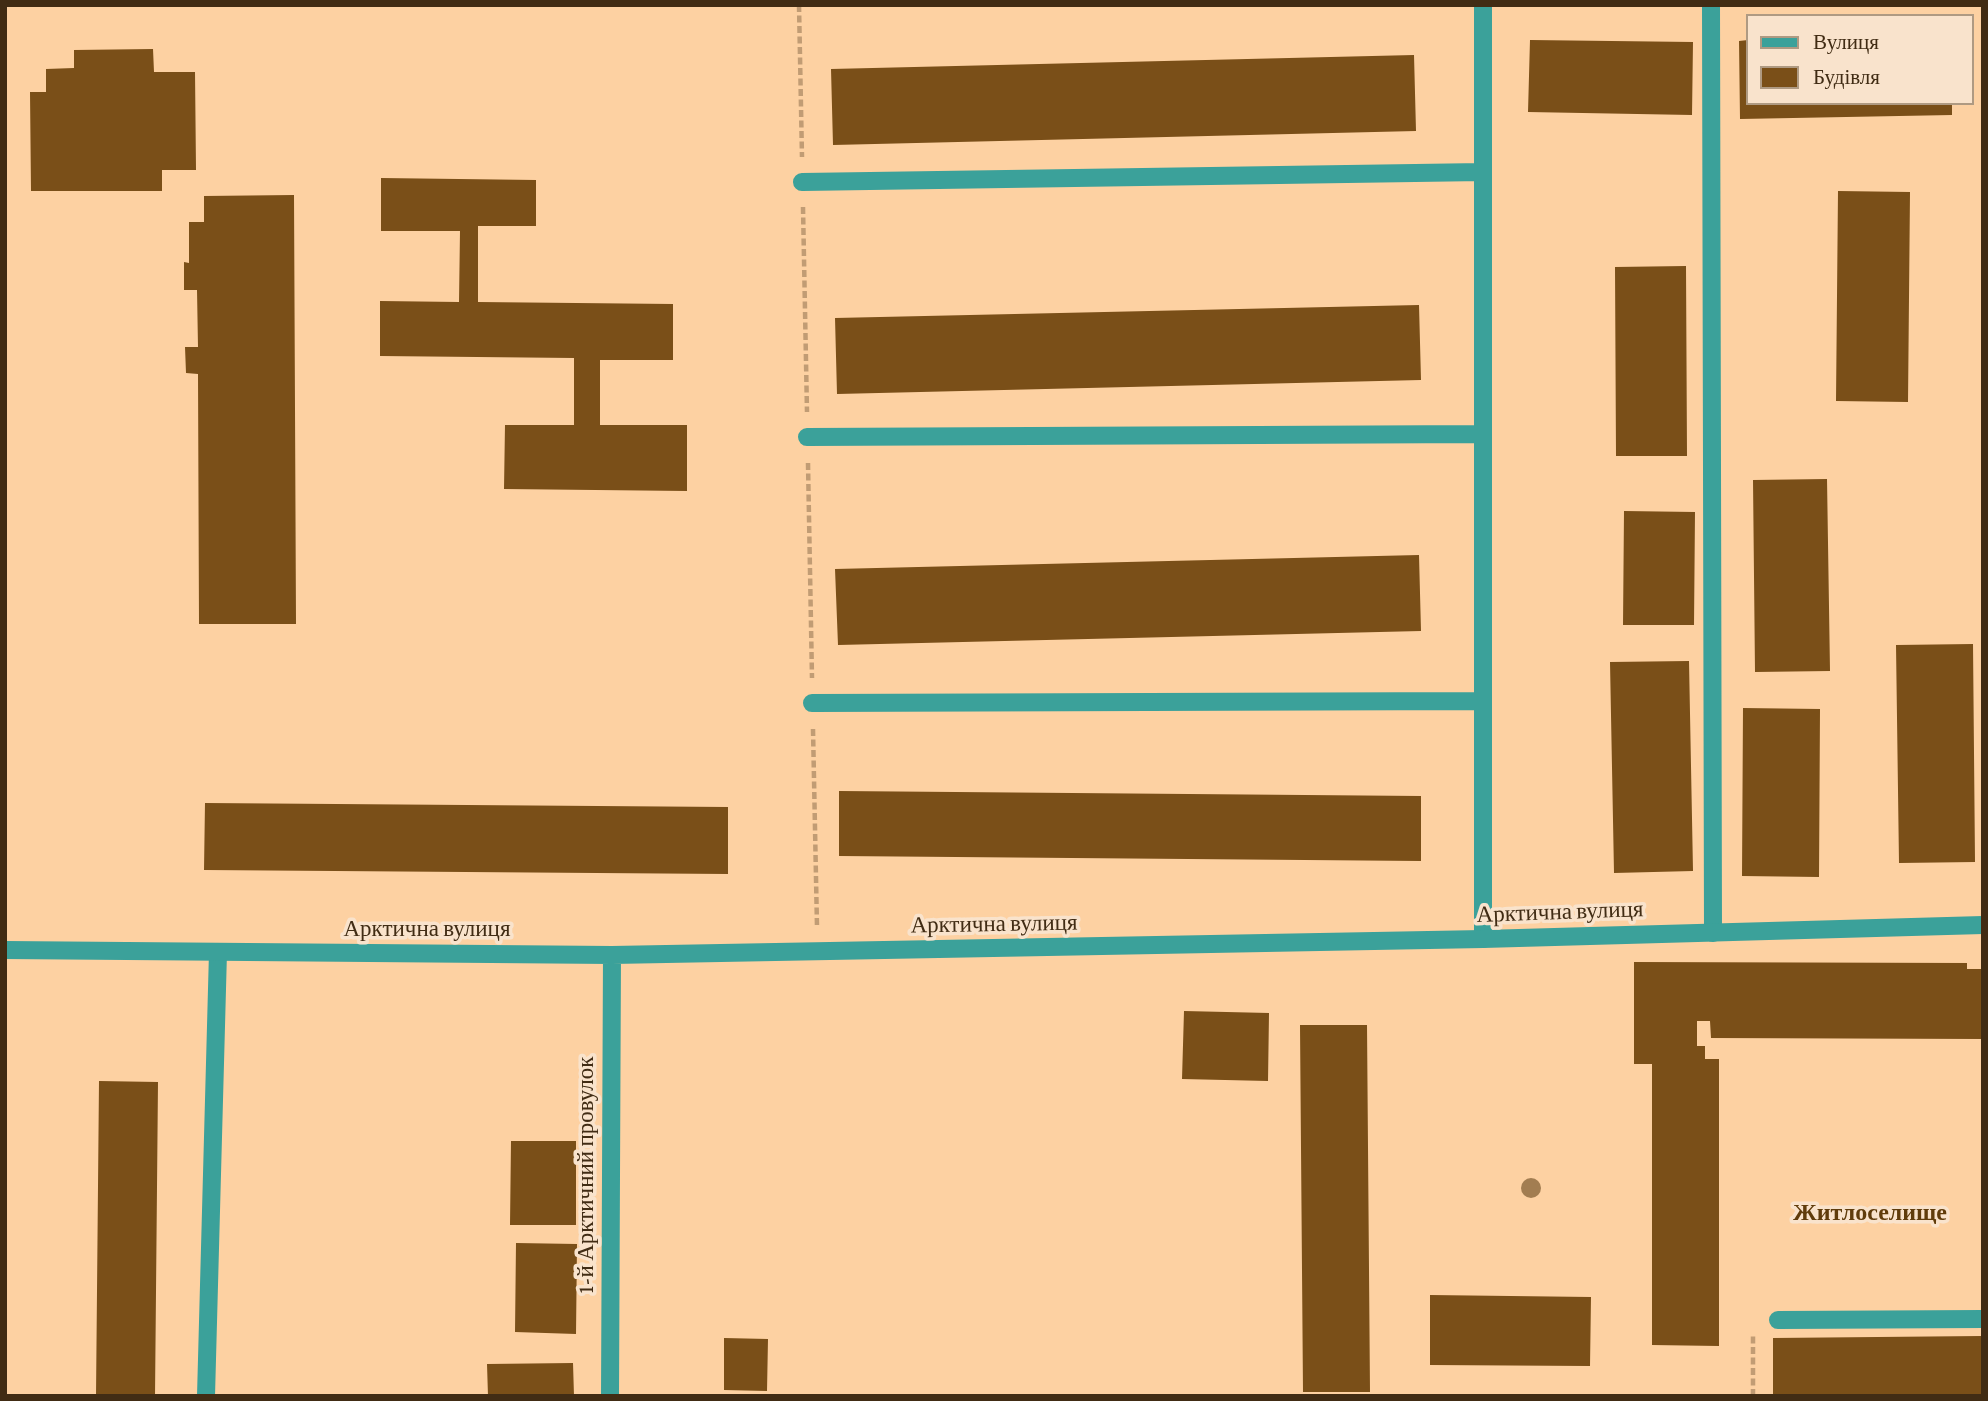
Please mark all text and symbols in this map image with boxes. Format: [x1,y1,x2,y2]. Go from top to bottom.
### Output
legend [1746,14,1974,105]
text: Вулиця [1813,30,1879,54]
text: Будівля [1813,65,1880,89]
street label: Арктична вулиця [1476,895,1644,929]
street label: Арктична вулиця [910,909,1078,939]
street label: Арктична вулиця [344,915,510,943]
street label: 1-й Арктичний провулок [572,1057,600,1293]
district label: Житлоселище [1793,1199,1947,1227]

